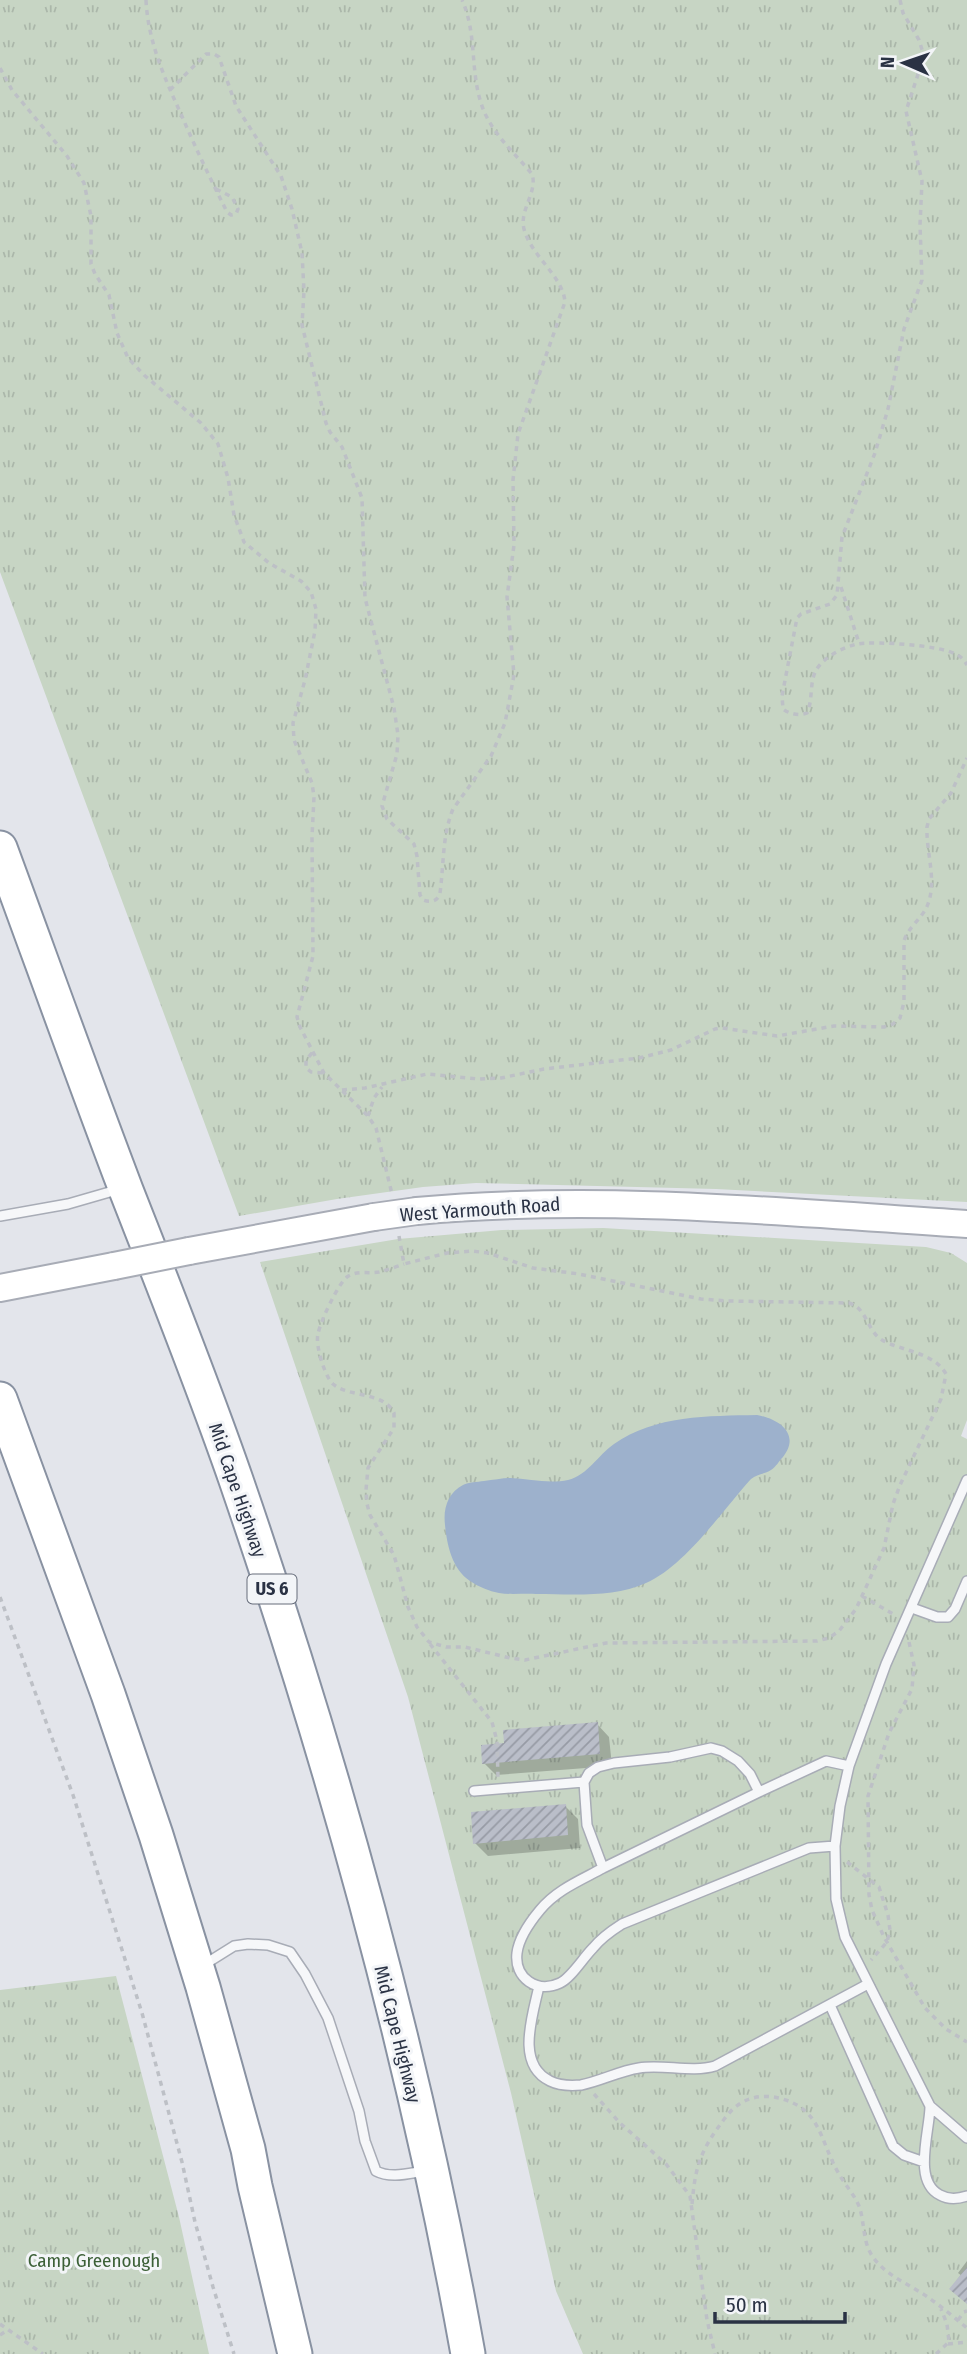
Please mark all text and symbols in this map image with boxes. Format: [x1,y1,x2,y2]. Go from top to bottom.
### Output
north arrow [869,28,939,98]
text: N [876,56,899,69]
street label: West Yarmouth Road [399,1192,561,1227]
street label: Mid Cape Highway [204,1420,271,1561]
road number: US 6 [247,1574,296,1604]
street label: Mid Cape Highway [369,1963,426,2106]
park label: Camp Greenough [28,2249,160,2272]
scale bar [715,2280,844,2324]
text: 50 m [726,2292,768,2318]

